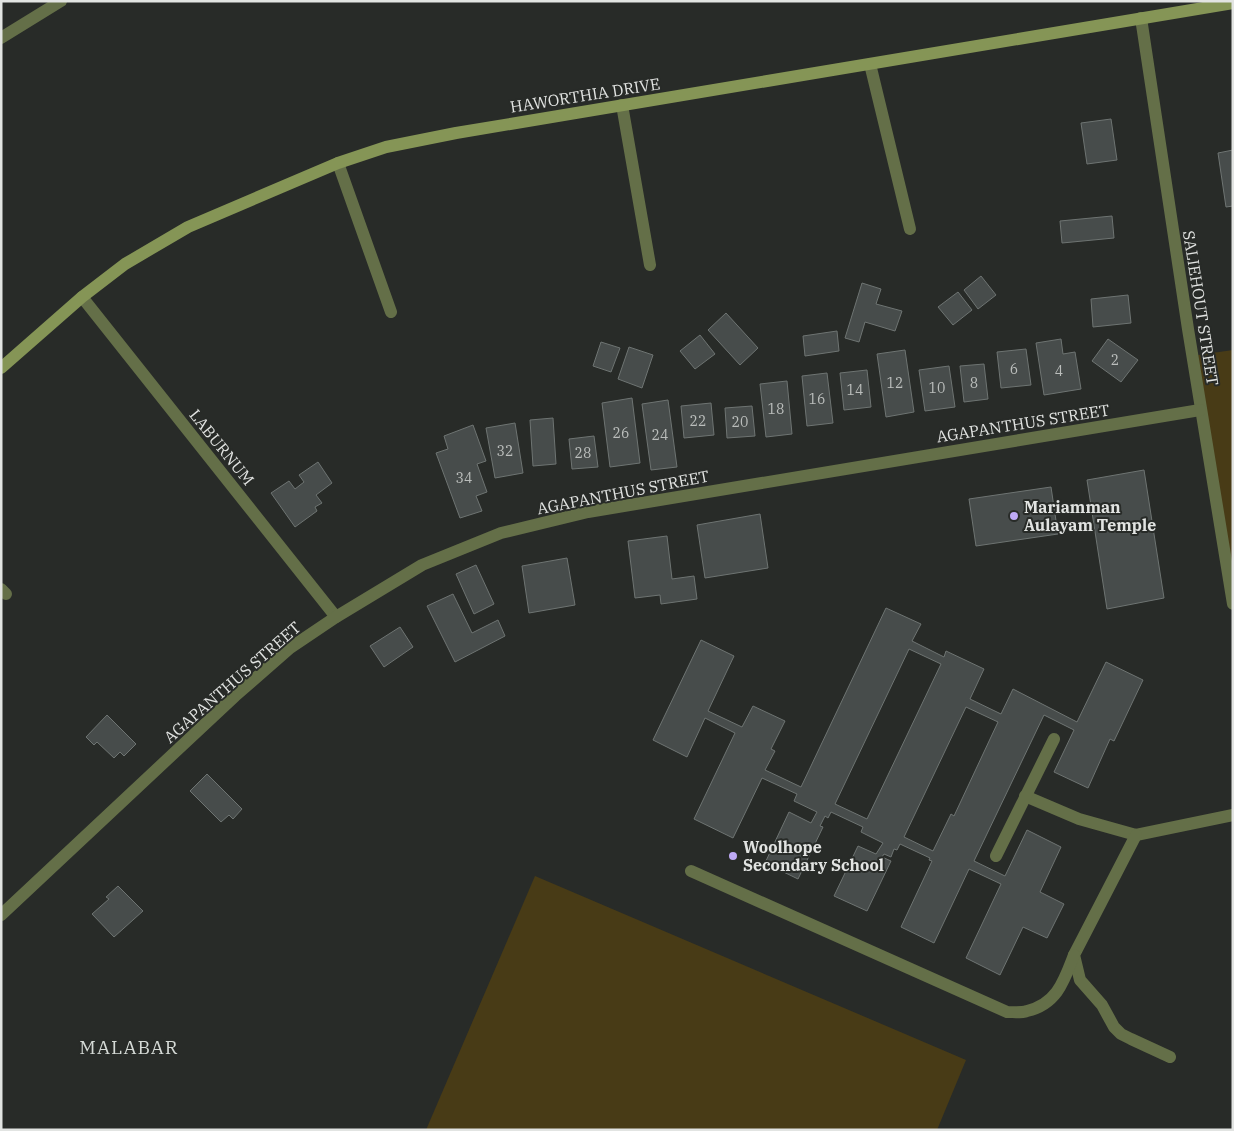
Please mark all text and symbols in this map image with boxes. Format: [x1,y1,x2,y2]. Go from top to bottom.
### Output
street label: HAWORTHIA DRIVE [508,73,662,117]
street label: SALIEHOUT STREET [1179,229,1223,387]
house number: 2 [1111,351,1119,369]
house number: 6 [1010,360,1018,378]
house number: 4 [1055,362,1063,380]
house number: 12 [887,374,903,392]
house number: 8 [970,374,978,392]
house number: 10 [929,379,945,397]
house number: 14 [847,381,863,399]
house number: 16 [809,390,825,408]
street label: AGAPANTHUS STREET [935,399,1111,447]
house number: 18 [768,400,784,418]
street label: LABURNUM [185,405,259,489]
house number: 22 [690,412,706,430]
house number: 20 [732,413,748,431]
house number: 26 [613,424,629,442]
house number: 24 [652,426,668,444]
house number: 32 [497,442,513,460]
house number: 28 [575,444,591,462]
street label: AGAPANTHUS STREET [535,465,711,519]
house number: 34 [456,469,472,487]
place label: Mariamman Aulayam Temple [1024,497,1156,535]
marker: Mariamman Aulayam Temple [1008,510,1020,522]
street label: AGAPANTHUS STREET [159,617,305,747]
place label: Woolhope Secondary School [743,837,884,875]
marker: Woolhope Secondary School [727,850,739,862]
district label: MALABAR [79,1035,179,1059]

